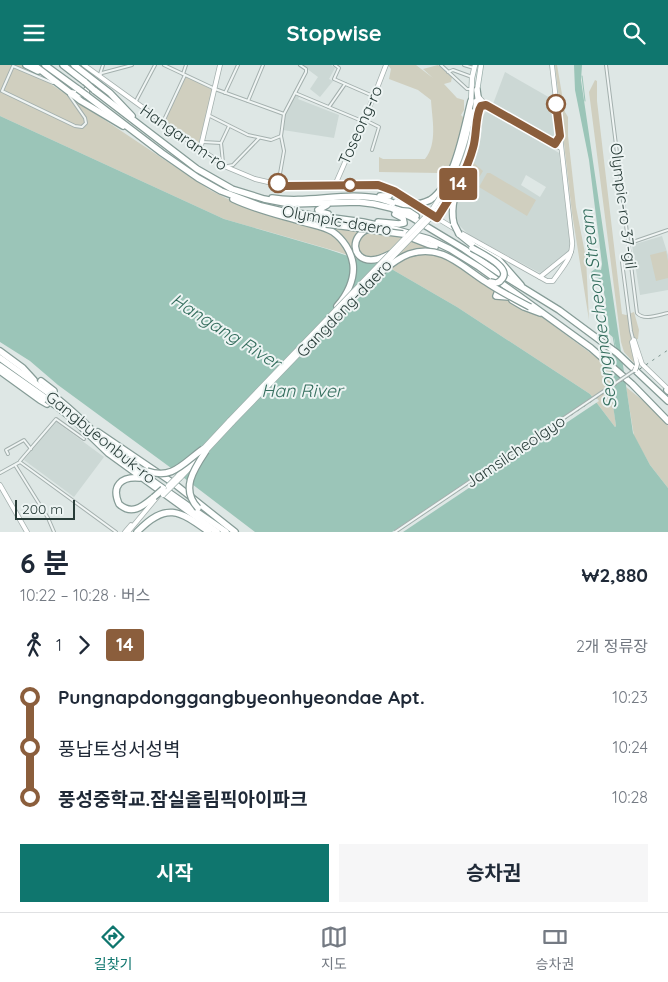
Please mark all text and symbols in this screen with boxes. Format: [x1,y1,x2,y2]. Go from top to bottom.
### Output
icon: menu [20,19,48,47]
text: Stopwise [286,19,382,47]
icon: search [620,19,648,47]
street label: Toseong-ro [334,82,386,168]
unlabelled marker [546,94,566,114]
street label: Hangaram-ro [136,100,232,174]
street label: Olympic-ro 37-gil [606,142,642,270]
line badge: 14 [436,168,480,200]
text: 14 [449,172,467,195]
unlabelled marker [268,173,288,193]
unlabelled marker [343,178,357,192]
street label: Olympic-daero [281,201,393,239]
water label: Seongnaecheon Stream [574,208,622,410]
street label: Gangdong-daero [292,255,396,361]
water label: Hangang River [167,288,287,375]
water label: Han River [261,379,345,402]
street label: Gangbyeonbuk-ro [42,386,160,488]
street label: Jamsilcheolgyo [461,410,569,492]
scale bar [15,497,75,520]
text: 200 m [22,500,63,518]
text: 6 분 [20,545,69,580]
text: ₩2,880 [582,563,648,587]
text: 10:22 – 10:28 · 버스 [20,585,150,605]
icon: walk [20,631,48,659]
icon: forward [70,631,98,659]
text: 14 [116,633,134,656]
text: 1 [56,635,62,655]
text: 2개 정류장 [576,636,648,656]
text: Pungnapdonggangbyeonhyeondae Apt. [58,685,425,709]
text: 10:23 [612,687,648,707]
text: 풍납토성서성벽 [58,737,180,761]
text: 10:24 [613,737,648,757]
text: 풍성중학교.잠실올림픽아이파크 [58,787,307,811]
text: 10:28 [612,787,648,807]
button: 시작 [20,844,329,902]
button: 승차권 [339,844,648,902]
tab: 길찾기 [94,923,132,973]
tab: 지도 [320,923,348,973]
tab: 승차권 [536,923,574,973]

